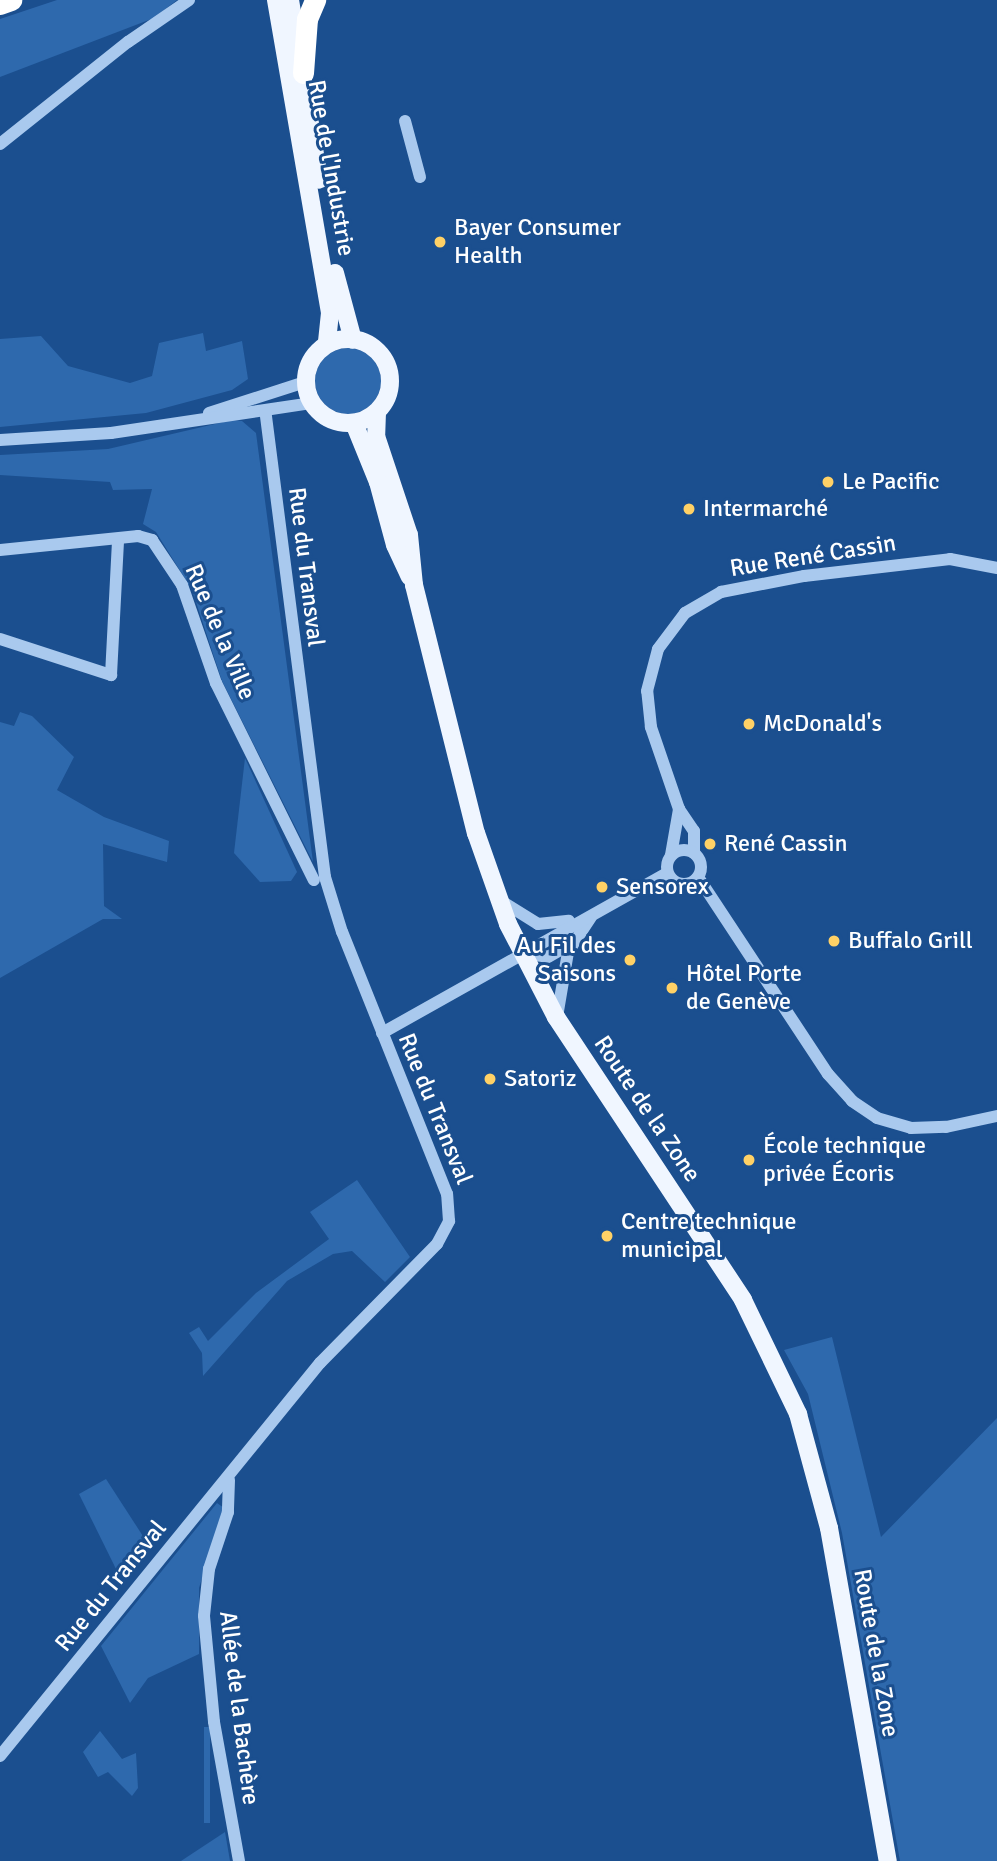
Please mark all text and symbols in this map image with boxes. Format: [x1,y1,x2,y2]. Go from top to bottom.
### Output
street label: Rue de l'Industrie [301,78,361,258]
place label: Bayer Consumer Health [454,214,621,270]
marker: Bayer Consumer Health [432,234,448,250]
place label: Le Pacific [842,468,940,496]
marker: Le Pacific [820,474,836,490]
street label: Rue du Transval [282,486,330,648]
place label: Intermarché [703,495,828,523]
marker: Intermarché [681,501,697,517]
street label: Rue René Cassin [728,529,898,583]
street label: Rue de la Ville [178,560,262,704]
place label: McDonald's [763,710,882,738]
marker: McDonald's [741,716,757,732]
place label: René Cassin [724,830,848,858]
marker: René Cassin [702,836,718,852]
place label: Sensorex [616,873,709,901]
marker: Sensorex [594,879,610,895]
place label: Buffalo Grill [848,927,973,955]
place label: Au Fil des Saisons [517,932,616,988]
marker: Buffalo Grill [826,933,842,949]
marker: Au Fil des Saisons [622,952,638,968]
place label: Hôtel Porte de Genève [686,960,802,1016]
marker: Hôtel Porte de Genève [664,980,680,996]
street label: Rue du Transval [392,1029,478,1189]
street label: Route de la Zone [587,1030,707,1188]
place label: Satoriz [504,1065,576,1093]
marker: Satoriz [482,1071,498,1087]
place label: École technique privée Écoris [763,1132,926,1188]
marker: École technique privée Écoris [741,1152,757,1168]
place label: Centre technique municipal [621,1208,796,1264]
marker: Centre technique municipal [599,1228,615,1244]
street label: Rue du Transval [49,1515,173,1657]
street label: Route de la Zone [847,1567,905,1739]
street label: Allée de la Bachère [213,1609,265,1807]

